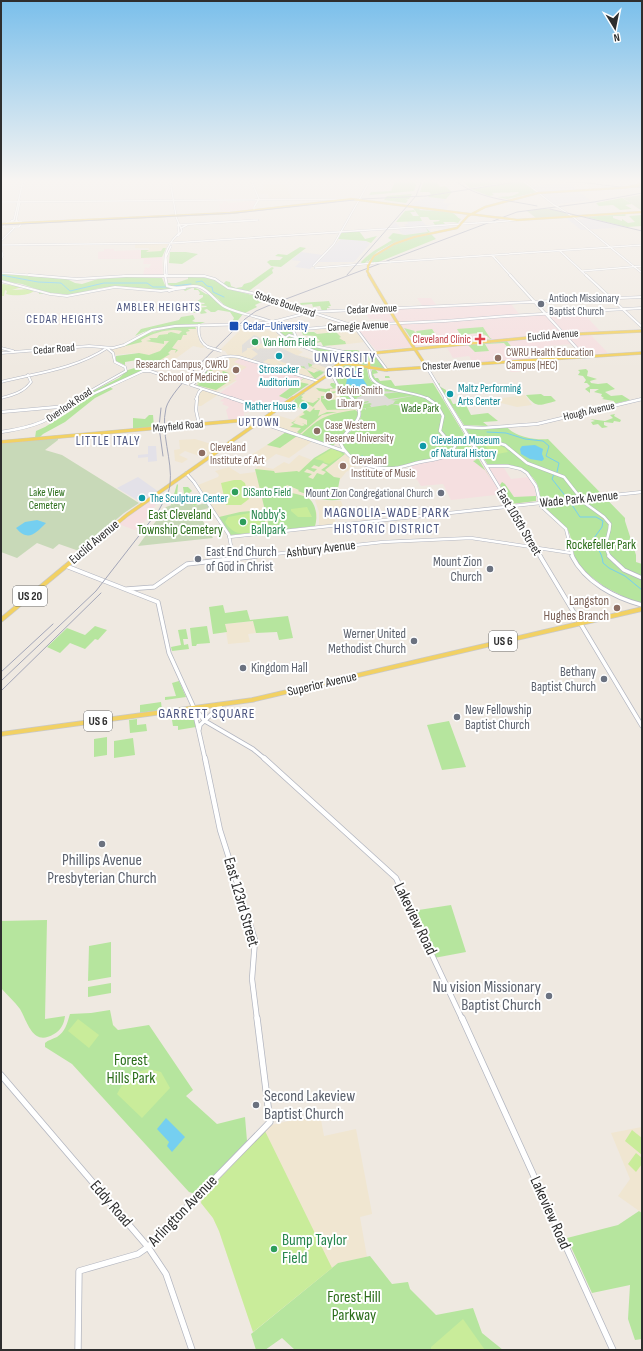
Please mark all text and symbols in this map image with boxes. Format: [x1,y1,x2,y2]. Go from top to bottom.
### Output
north arrow [595,8,635,48]
text: N [613,30,621,44]
street label: Stokes Boulevard [253,288,317,320]
place label: Antioch Missionary Baptist Church [548,292,620,318]
marker: Antioch Missionary Baptist Church [536,299,546,309]
district label: AMBLER HEIGHTS [116,300,201,315]
street label: Cedar Avenue [347,301,397,317]
district label: CEDAR HEIGHTS [26,312,104,327]
street label: Carnegie Avenue [327,318,389,334]
marker: Cedar–University [228,320,240,332]
place label: Cedar–University [243,320,309,333]
street label: Euclid Avenue [527,326,579,344]
place label: Cleveland Clinic [413,333,471,346]
marker: Cleveland Clinic [474,333,486,345]
place label: Van Horn Field [263,336,316,349]
marker: Van Horn Field [250,337,260,347]
street label: Cedar Road [33,341,76,357]
place label: CWRU Health Education Campus (HEC) [506,346,594,372]
district label: UNIVERSITY CIRCLE [314,350,376,381]
marker: Strosacker Auditorium [274,351,284,361]
marker: CWRU Health Education Campus (HEC) [493,353,503,363]
street label: Chester Avenue [422,357,480,373]
place label: Research Campus, CWRU School of Medicine [136,358,228,384]
place label: Strosacker Auditorium [258,363,299,389]
marker: Research Campus, CWRU School of Medicine [231,365,241,375]
place label: Maltz Performing Arts Center [457,382,522,408]
place label: Kelvin Smith Library [337,384,383,410]
street label: Overlook Road [44,385,95,425]
marker: Maltz Performing Arts Center [445,389,455,399]
marker: Kelvin Smith Library [324,391,334,401]
street label: Hough Avenue [562,399,616,423]
place label: Mather House [245,400,296,413]
marker: Mather House [299,401,309,411]
park label: Wade Park [401,402,440,415]
district label: UPTOWN [238,415,280,430]
street label: Mayfield Road [152,417,204,435]
place label: Case Western Reserve University [325,419,394,445]
marker: Case Western Reserve University [312,426,322,436]
district label: LITTLE ITALY [76,433,140,449]
place label: Cleveland Museum of Natural History [431,434,500,460]
place label: Cleveland Institute of Art [210,441,265,467]
marker: Cleveland Museum of Natural History [418,441,428,451]
marker: Cleveland Institute of Art [197,448,207,458]
place label: Cleveland Institute of Music [351,454,416,480]
marker: Cleveland Institute of Music [338,461,348,471]
park label: Lake View Cemetery [29,486,66,512]
place label: DiSanto Field [243,486,292,499]
street label: East 105th Street [493,486,545,558]
marker: DiSanto Field [230,487,240,497]
place label: Mount Zion Congregational Church [306,487,433,500]
street label: Wade Park Avenue [539,487,619,511]
marker: Mount Zion Congregational Church [436,488,446,498]
place label: The Sculpture Center [150,492,228,505]
marker: The Sculpture Center [137,493,147,503]
district label: MAGNOLIA-WADE PARK HISTORIC DISTRICT [324,504,450,537]
park label: East Cleveland Township Cemetery [137,507,223,538]
place label: Nobby's Ballpark [251,507,286,538]
street label: Euclid Avenue [66,516,122,568]
marker: Nobby's Ballpark [238,517,248,527]
street label: Ashbury Avenue [285,537,356,561]
park label: Rockefeller Park [566,537,636,553]
place label: East End Church of God in Christ [206,544,277,575]
marker: East End Church of God in Christ [193,554,203,564]
place label: Mount Zion Church [433,554,482,585]
marker: Mount Zion Church [485,564,495,574]
road number: US 20 [13,586,47,606]
place label: Langston Hughes Branch [544,593,609,624]
marker: Langston Hughes Branch [612,603,622,613]
place label: Werner United Methodist Church [328,626,406,657]
road number: US 6 [489,631,517,651]
marker: Werner United Methodist Church [409,636,419,646]
place label: Kingdom Hall [251,660,308,676]
marker: Kingdom Hall [238,663,248,673]
place label: Bethany Baptist Church [531,664,596,695]
street label: Superior Avenue [286,668,358,700]
marker: Bethany Baptist Church [599,674,609,684]
place label: New Fellowship Baptist Church [465,702,532,733]
district label: GARRETT SQUARE [158,705,256,722]
road number: US 6 [84,711,112,731]
marker: New Fellowship Baptist Church [452,712,462,722]
marker: Phillips Avenue Presbyterian Church [97,839,107,849]
place label: Phillips Avenue Presbyterian Church [47,851,157,888]
street label: East 123rd Street [219,855,263,949]
street label: Lakeview Road [389,880,441,958]
place label: Nu vision Missionary Baptist Church [432,978,541,1015]
marker: Nu vision Missionary Baptist Church [544,991,554,1001]
park label: Forest Hills Park [107,1051,155,1088]
place label: Second Lakeview Baptist Church [264,1087,355,1124]
marker: Second Lakeview Baptist Church [251,1100,261,1110]
street label: Arlington Avenue [144,1172,221,1251]
street label: Lakeview Road [525,1174,575,1252]
street label: Eddy Road [86,1177,136,1231]
place label: Bump Taylor Field [282,1231,348,1268]
marker: Bump Taylor Field [269,1244,279,1254]
park label: Forest Hill Parkway [327,1288,381,1325]

